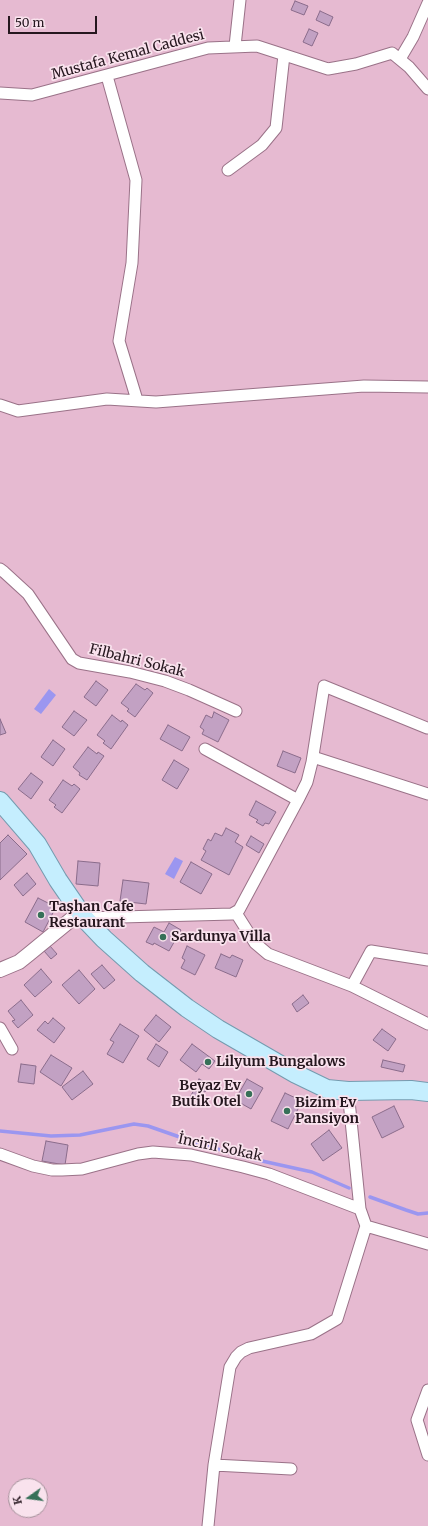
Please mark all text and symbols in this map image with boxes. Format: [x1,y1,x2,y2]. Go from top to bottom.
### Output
scale bar [10,8,99,34]
text: 50 m [15,15,44,30]
street label: Mustafa Kemal Caddesi [50,27,206,83]
street label: Filbahri Sokak [87,641,187,681]
place label: Taşhan Cafe Restaurant [49,899,134,932]
marker: Taşhan Cafe Restaurant [36,910,46,920]
place label: Sardunya Villa [171,929,271,945]
marker: Sardunya Villa [158,932,168,942]
place label: Lilyum Bungalows [216,1054,345,1070]
marker: Lilyum Bungalows [203,1057,213,1067]
place label: Beyaz Ev Butik Otel [172,1078,241,1110]
marker: Beyaz Ev Butik Otel [244,1089,254,1099]
place label: Bizim Ev Pansiyon [295,1095,359,1128]
marker: Bizim Ev Pansiyon [282,1106,292,1116]
street label: İncirli Sokak [176,1131,264,1165]
north arrow [8,1478,48,1518]
text: K [10,1495,25,1506]

